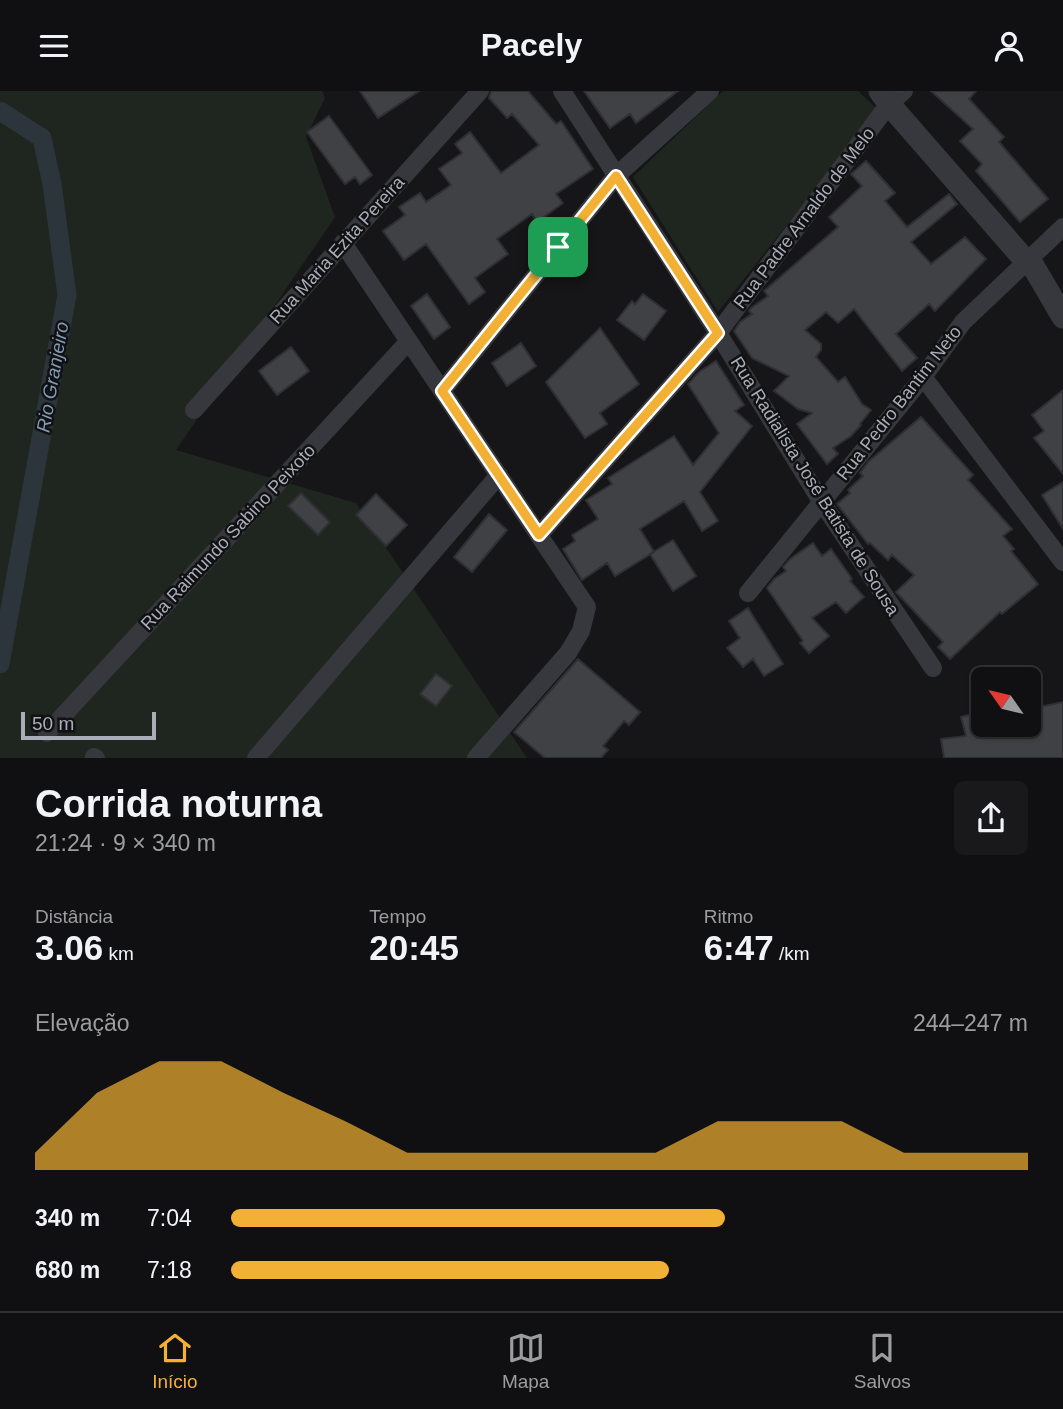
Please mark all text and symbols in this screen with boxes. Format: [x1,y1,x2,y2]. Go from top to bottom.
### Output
icon: menu [35,27,73,65]
text: Pacely [481,27,582,63]
icon: person [990,27,1028,65]
street label: Rua Padre Arnaldo de Melo [729,124,879,312]
street label: Rua Maria Ezita Pereira [266,172,409,328]
pin [528,217,588,277]
icon: arrive [539,228,577,266]
water label: Rio Granjeiro [32,320,73,434]
street label: Rua Pedro Bantim Neto [833,322,965,484]
street label: Rua Radialista José Batista de Sousa [727,353,904,620]
street label: Rua Raimundo Sabino Peixoto [137,440,319,634]
north arrow [971,667,1041,737]
map controls [971,667,1041,737]
scale bar [21,709,156,741]
text: 50 m [32,713,74,734]
button: share [954,781,1028,855]
text: Corrida noturna [35,783,322,825]
text: 21:24 · 9 × 340 m [35,830,216,856]
text: Distância [35,906,113,927]
text: Tempo [369,906,426,927]
text: Ritmo [704,906,753,927]
text: 3.06 [35,928,103,967]
text: 20:45 [369,928,459,967]
text: 6:47 [704,928,774,967]
text: km [103,943,134,964]
text: /km [774,943,810,964]
text: Elevação [35,1010,130,1036]
text: 244–247 m [913,1010,1028,1036]
text: 340 m [35,1205,100,1231]
text: 7:04 [147,1205,192,1231]
text: 680 m [35,1257,100,1283]
text: 7:18 [147,1257,192,1283]
tab: Início [152,1329,198,1393]
tab: Mapa [502,1329,549,1393]
tab: Salvos [854,1329,911,1393]

